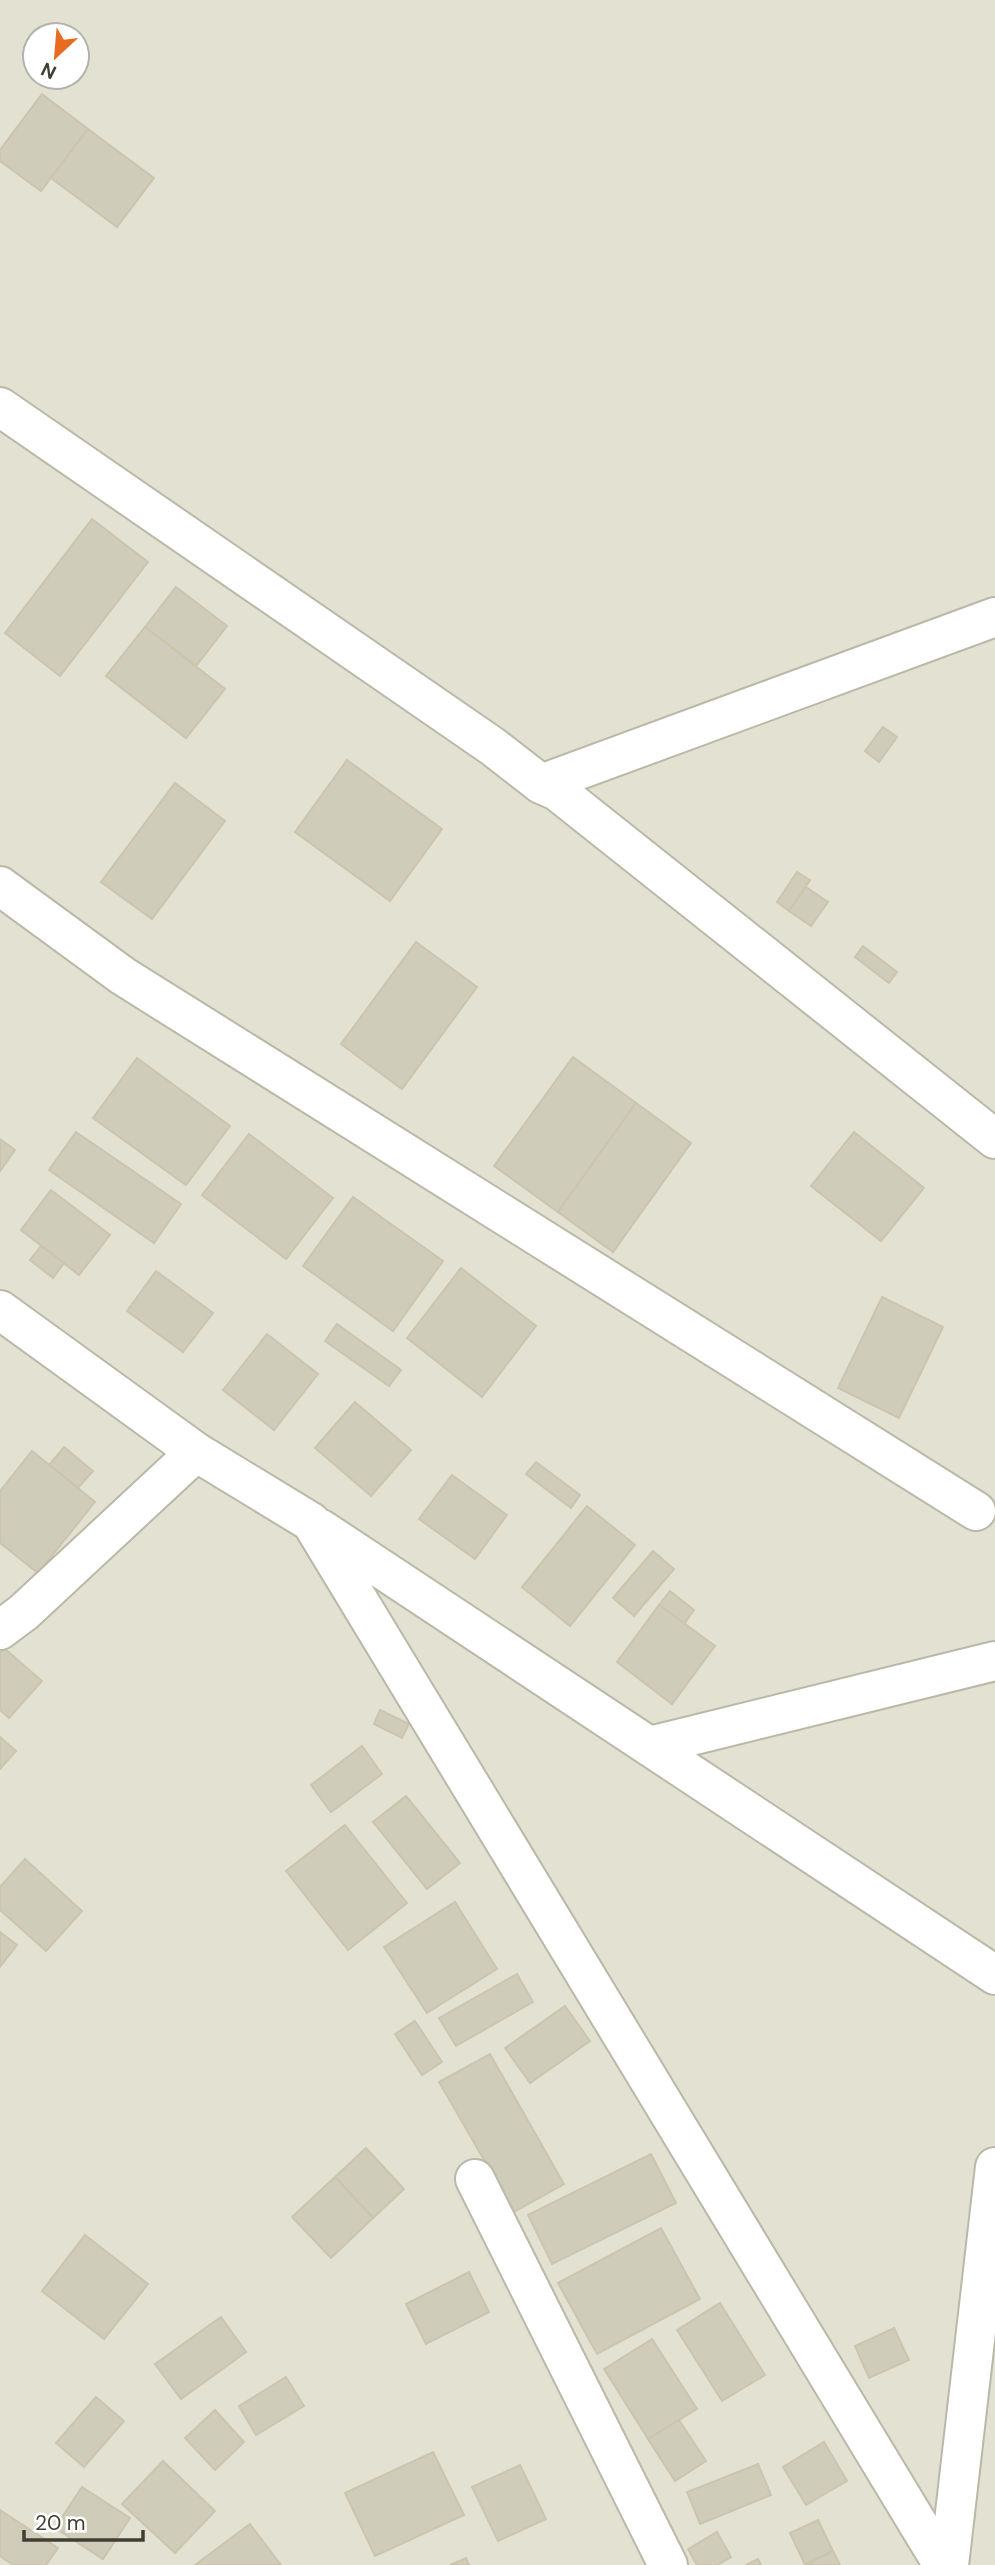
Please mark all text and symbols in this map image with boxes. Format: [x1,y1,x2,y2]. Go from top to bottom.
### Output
north arrow [21,21,91,91]
text: N [37,57,60,85]
scale bar [24,2498,144,2542]
text: 20 m [35,2509,86,2537]

